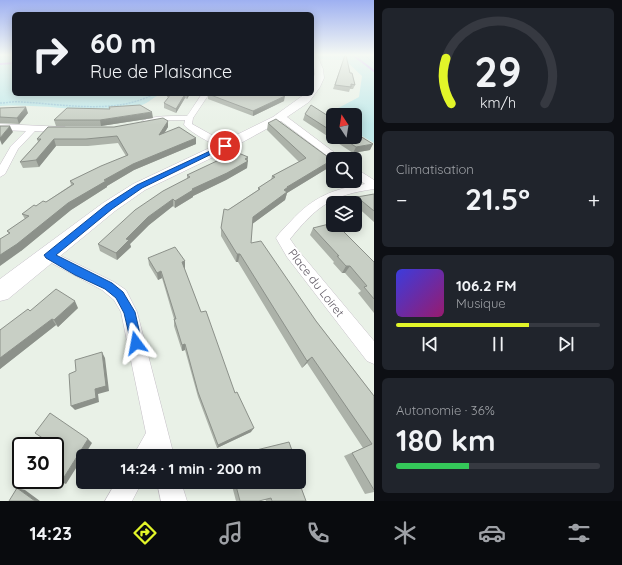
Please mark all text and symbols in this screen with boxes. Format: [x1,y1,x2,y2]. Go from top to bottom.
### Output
text: 60 m [90,25,156,60]
icon: right [24,28,76,80]
text: 29 [474,44,522,96]
text: Rue de Plaisance [90,60,232,83]
text: km/h [480,93,516,111]
north arrow [326,108,362,144]
map controls [326,108,362,232]
pin [208,129,242,163]
icon: arrive [214,135,236,157]
button: search [326,152,362,188]
text: Climatisation [396,161,474,177]
text: 21.5° [465,180,530,218]
text: − [396,186,407,214]
text: + [588,186,600,214]
button: layers [326,196,362,232]
street label: Place du Loiret [285,246,348,320]
text: 106.2 FM [456,276,517,295]
text: Musique [456,295,506,311]
position arrow [115,322,157,364]
icon: previous [419,333,441,355]
icon: pause [487,333,509,355]
icon: next [555,333,577,355]
text: Autonomie · 36% [396,402,495,418]
text: 180 km [396,421,496,459]
speed limit sign: 30 [12,437,64,489]
text: 14:24 · 1 min · 200 m [121,459,261,478]
icon: directions [131,519,159,547]
icon: music [217,519,245,547]
icon: phone [304,519,332,547]
icon: climate [391,519,419,547]
icon: car [478,519,506,547]
icon: filters [565,519,593,547]
text: 14:23 [29,522,72,545]

